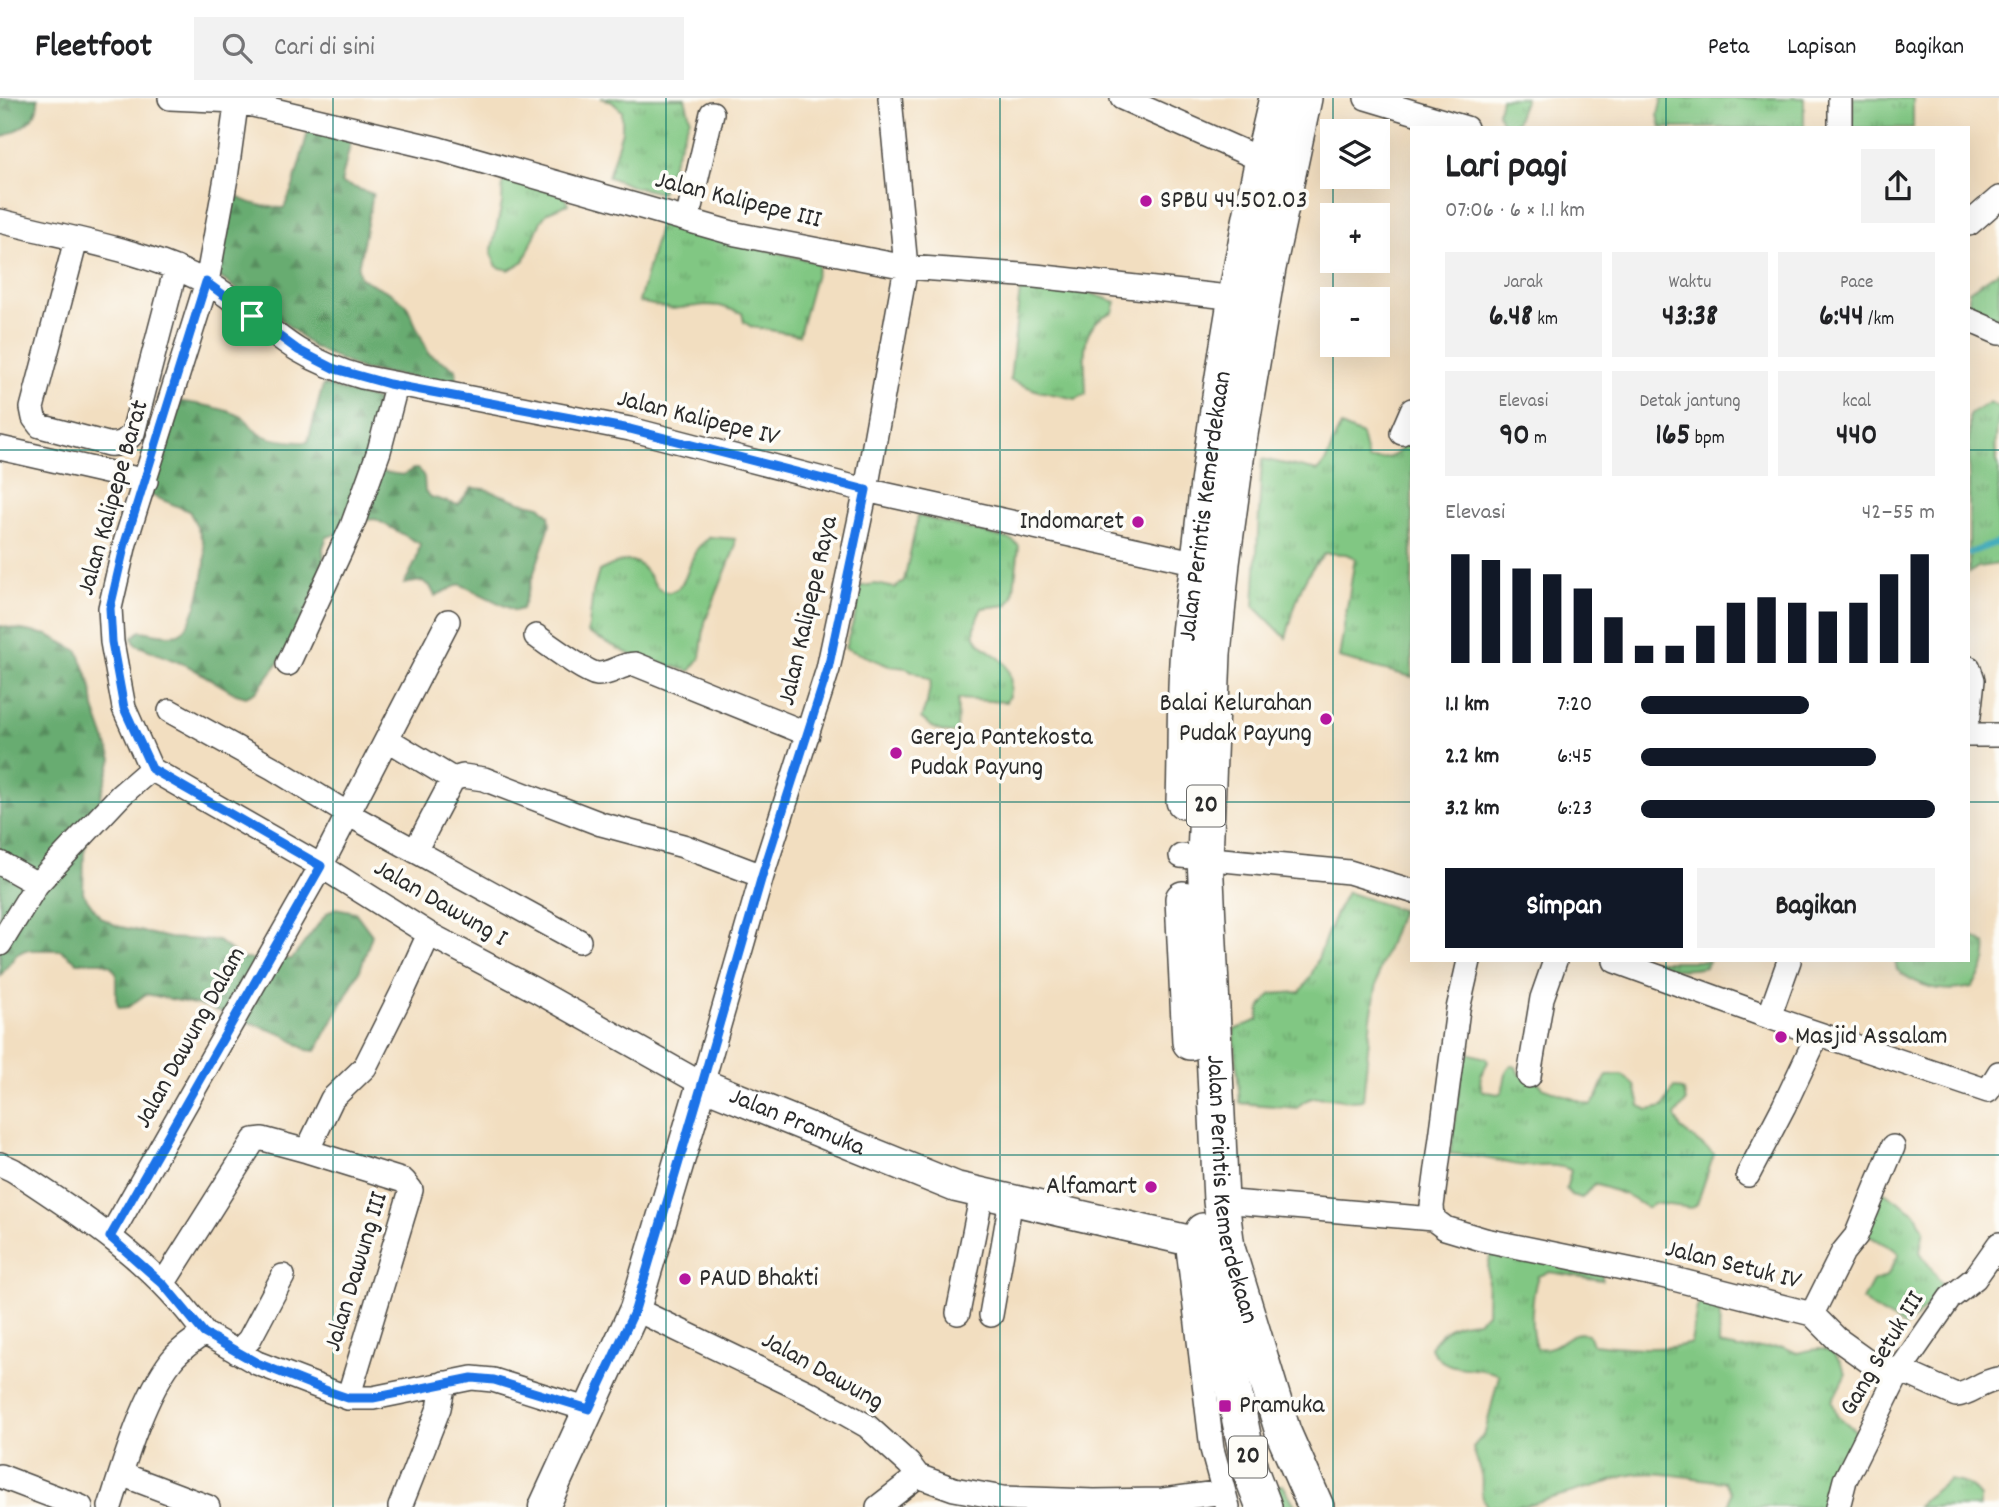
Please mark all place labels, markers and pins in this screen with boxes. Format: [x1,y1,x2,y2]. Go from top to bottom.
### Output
place label: SPBU 44.502.03 [1160,183,1308,220]
marker: SPBU 44.502.03 [1138,193,1154,209]
pin [222,286,282,346]
place label: Indomaret [1019,504,1124,541]
marker: Indomaret [1130,514,1146,530]
place label: Balai Kelurahan Pudak Payung [1160,686,1312,753]
marker: Balai Kelurahan Pudak Payung [1318,711,1334,727]
place label: Gereja Pantekosta Pudak Payung [910,720,1093,787]
marker: Gereja Pantekosta Pudak Payung [888,745,904,761]
place label: Masjid Assalam [1795,1019,1948,1056]
marker: Masjid Assalam [1773,1029,1789,1045]
place label: Alfamart [1046,1169,1137,1206]
marker: Alfamart [1143,1179,1159,1195]
place label: PAUD Bhakti [699,1261,819,1298]
marker: PAUD Bhakti [677,1271,693,1287]
place label: Pramuka [1239,1388,1325,1425]
marker: Pramuka [1217,1398,1233,1414]

